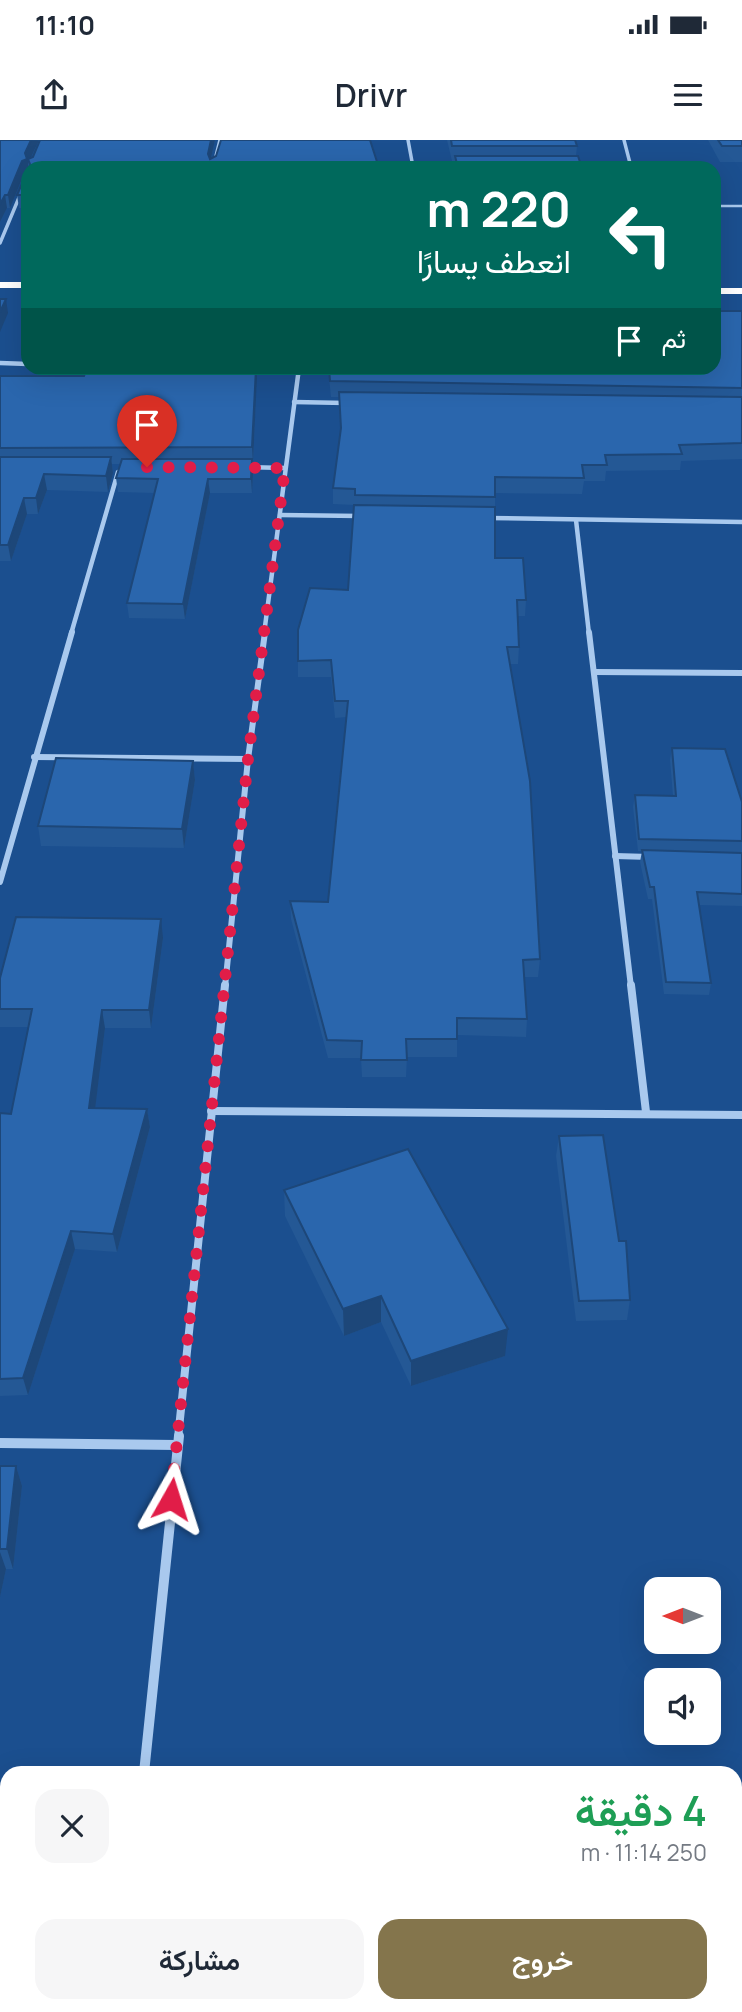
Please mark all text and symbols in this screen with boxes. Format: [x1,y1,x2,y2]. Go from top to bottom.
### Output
text: 11:10 [35,7,95,43]
text: Drivr [335,73,407,117]
icon: share [35,76,73,114]
icon: menu [669,76,707,114]
text: 220 m [427,175,571,242]
icon: left [595,189,686,280]
text: انعطف يسارًا [417,239,571,283]
text: ثم [662,320,686,356]
icon: arrive [610,322,648,360]
pin [117,395,177,467]
icon: arrive [128,406,166,444]
position arrow [134,1462,208,1536]
north arrow [644,1577,721,1654]
map controls [644,1577,721,1745]
button: sound [644,1668,721,1745]
text: 4 دقيقة [575,1781,707,1839]
button: close [35,1789,109,1863]
text: 250 m · 11:14 [581,1836,707,1868]
button: مشاركة [35,1919,364,1999]
button: خروج [378,1919,707,1999]

